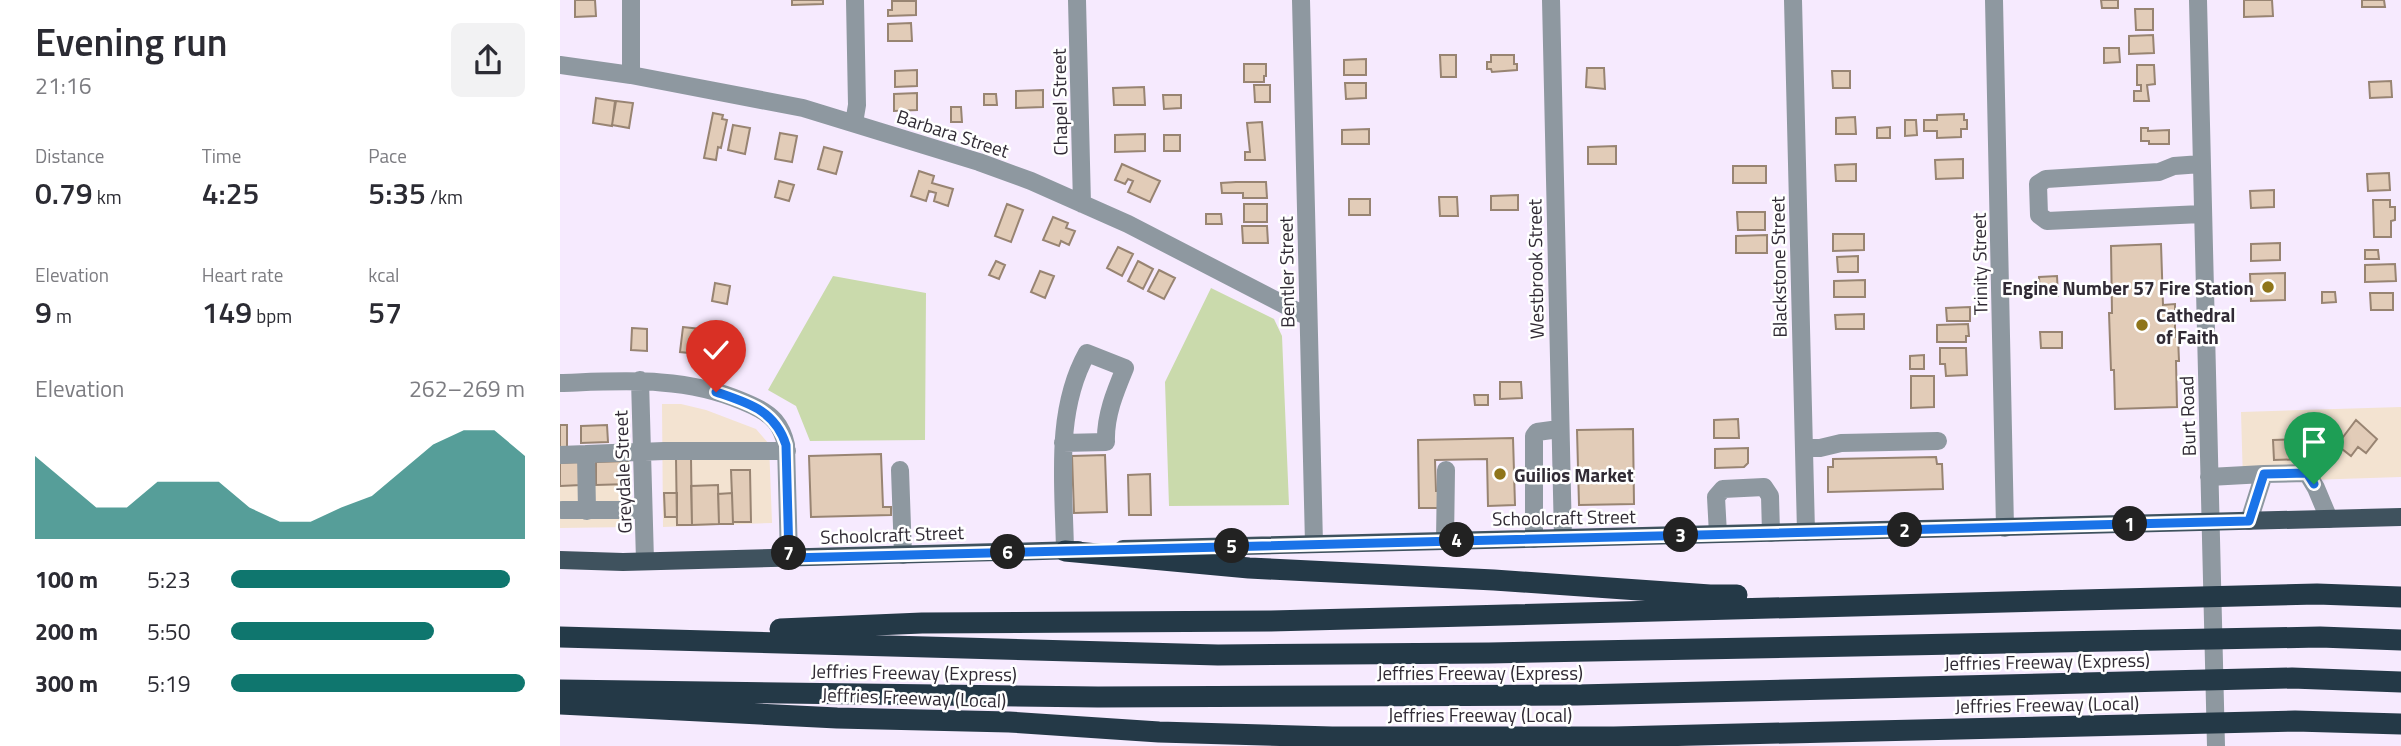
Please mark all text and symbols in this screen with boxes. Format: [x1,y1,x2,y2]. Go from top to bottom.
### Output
text: Evening run [35,13,228,71]
button: share [451,23,525,97]
street label: Chapel Street [1044,48,1074,156]
text: 21:16 [35,68,92,103]
street label: Barbara Street [893,101,1013,165]
text: Distance [35,141,104,170]
text: Time [202,141,241,170]
text: Pace [368,141,407,170]
text: 0.79 [35,170,93,216]
text: 4:25 [202,170,259,216]
text: 5:35 [368,170,426,216]
text: km [93,182,122,211]
text: /km [426,182,463,211]
street label: Blackstone Street [1762,196,1794,338]
street label: Westbrook Street [1519,198,1551,339]
street label: Trinity Street [1964,212,1994,315]
street label: Bentler Street [1271,216,1301,328]
text: Elevation [35,260,109,289]
text: Heart rate [202,260,283,289]
text: kcal [368,260,399,289]
place label: Engine Number 57 Fire Station [2002,273,2254,302]
marker: Engine Number 57 Fire Station [2260,279,2276,295]
text: 9 [35,289,52,335]
text: 149 [202,289,252,335]
text: 57 [368,289,402,335]
place label: Cathedral of Faith [2156,300,2235,351]
text: m [52,301,72,330]
text: bpm [252,301,292,330]
marker: Cathedral of Faith [2134,317,2150,333]
pin [686,320,746,392]
icon: check [697,331,735,369]
text: Elevation [35,371,124,406]
text: 262–269 m [409,371,525,406]
street label: Burt Road [2171,375,2203,457]
street label: Greydale Street [605,410,639,534]
pin [2284,412,2344,484]
icon: arrive [2295,423,2333,461]
place label: Guilios Market [1514,460,1634,489]
marker: Guilios Market [1492,466,1508,482]
street label: Schoolcraft Street [1492,501,1636,533]
pin: 1 [2112,506,2148,542]
text: 1 [2124,509,2135,538]
pin: 2 [1888,512,1922,548]
text: 2 [1899,515,1910,544]
street label: Schoolcraft Street [820,517,965,551]
pin: 3 [1664,518,1698,552]
text: 3 [1675,520,1686,549]
pin: 4 [1440,522,1474,558]
text: 4 [1451,525,1462,554]
pin: 5 [1214,528,1250,564]
text: 5 [1226,531,1237,560]
pin: 6 [990,534,1026,570]
pin: 7 [772,536,806,570]
text: 6 [1002,537,1013,566]
text: 7 [783,538,794,567]
text: 100 m [35,562,98,597]
text: 5:23 [147,562,191,597]
text: 200 m [35,614,98,649]
text: 5:50 [147,614,191,649]
street label: Jeffries Freeway (Express) [1944,645,2150,677]
street label: Jeffries Freeway (Express) [811,656,1017,688]
street label: Jeffries Freeway (Express) [1377,658,1583,687]
text: 300 m [35,666,98,701]
text: 5:19 [147,666,191,701]
street label: Jeffries Freeway (Local) [821,679,1007,715]
street label: Jeffries Freeway (Local) [1955,688,2139,720]
street label: Jeffries Freeway (Local) [1388,700,1572,729]

